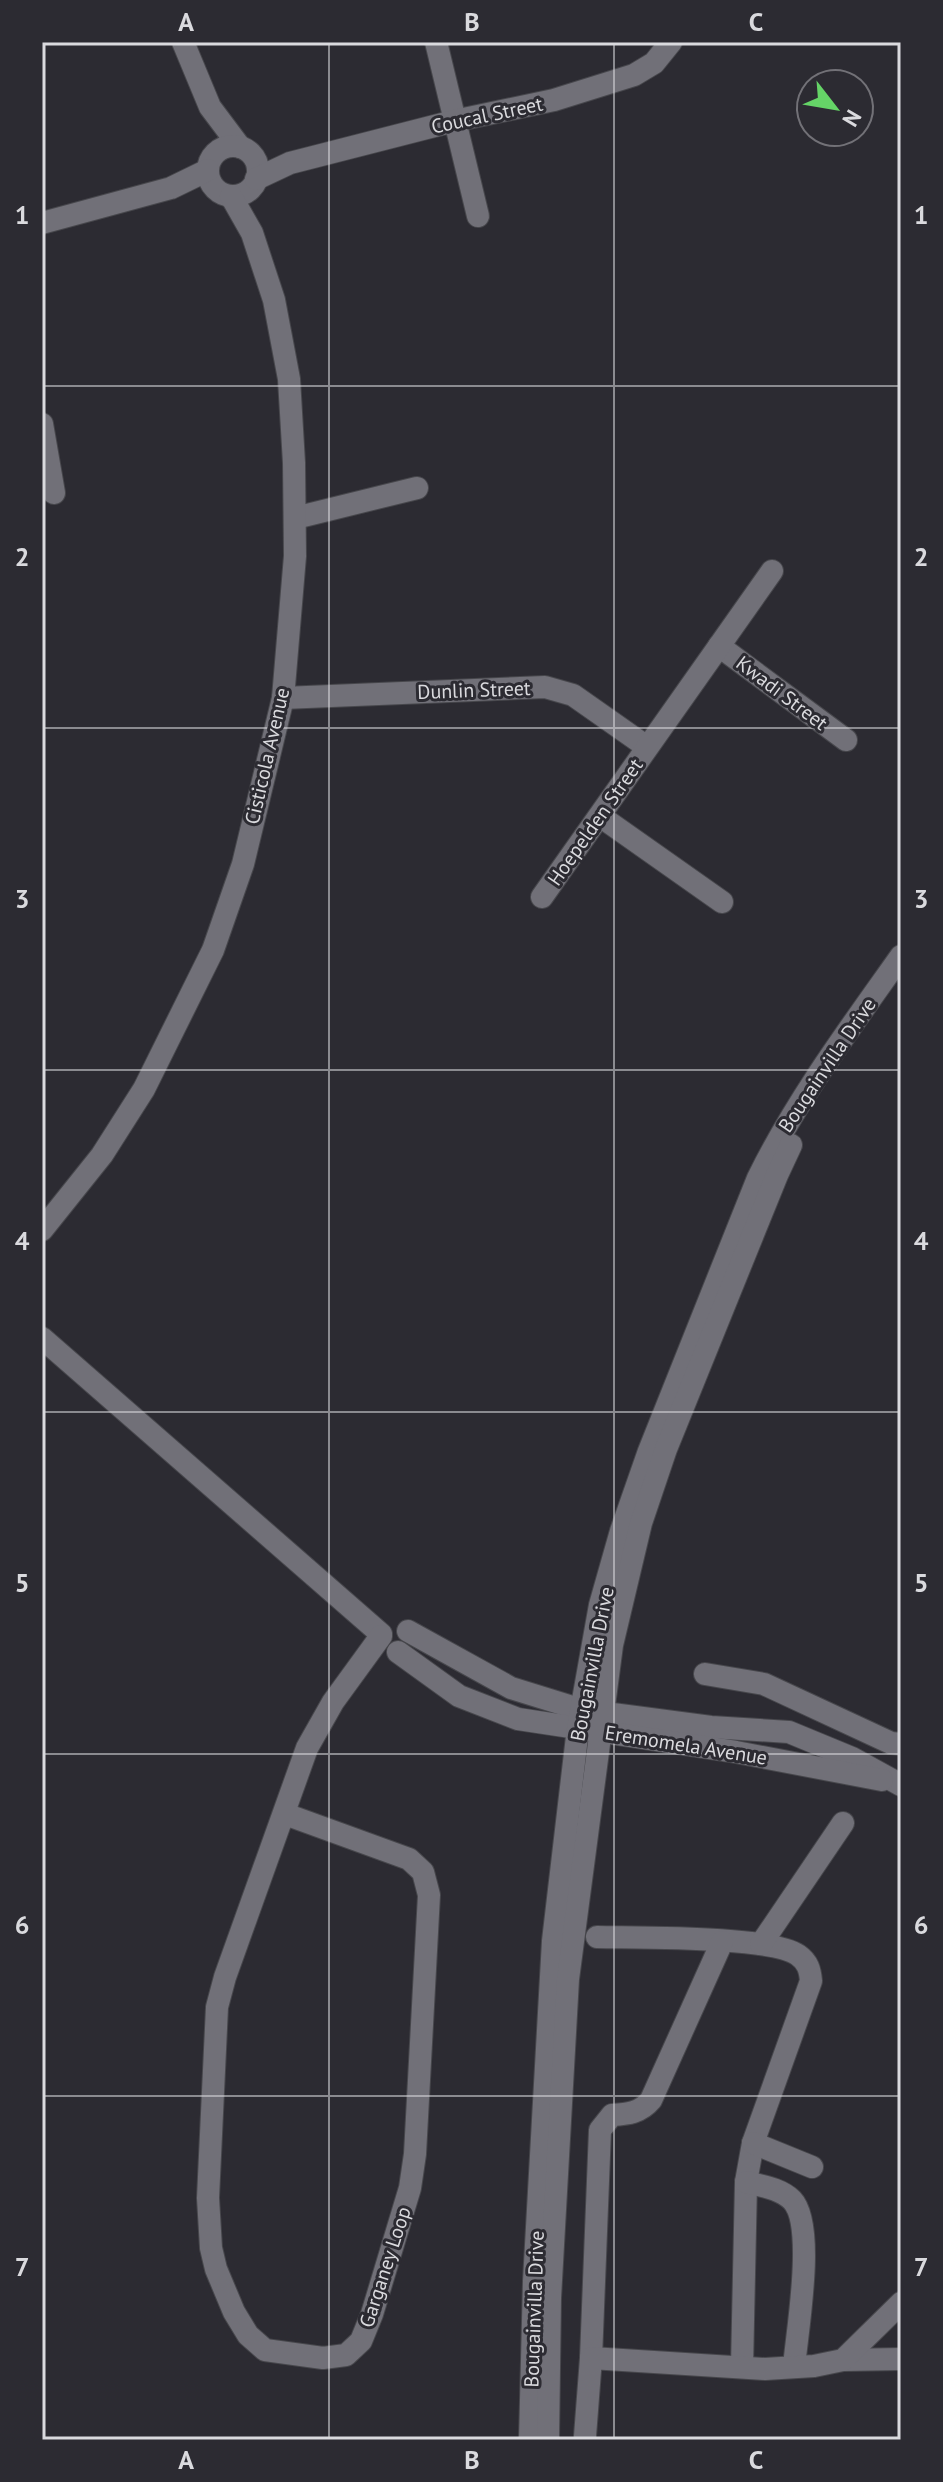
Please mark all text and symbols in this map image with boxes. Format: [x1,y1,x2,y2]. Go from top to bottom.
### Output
text: A [178,5,194,38]
text: B [464,5,480,38]
text: C [749,5,763,38]
north arrow [795,68,875,148]
street label: Coucal Street [429,90,545,140]
text: N [836,105,868,132]
text: 1 [15,198,29,231]
text: 1 [914,198,928,231]
text: 2 [15,540,29,573]
text: 2 [914,540,928,573]
street label: Kwadi Street [731,650,833,736]
street label: Dunlin Street [417,675,531,705]
street label: Cisticola Avenue [239,685,295,827]
street label: Hoepelden Street [541,753,649,891]
text: 3 [15,882,29,915]
text: 3 [914,882,928,915]
street label: Bougainvilla Drive [772,993,882,1137]
text: 4 [15,1224,30,1257]
text: 4 [914,1224,929,1257]
text: 5 [15,1566,29,1599]
text: 5 [914,1566,928,1599]
street label: Bougainvilla Drive [564,1585,620,1743]
street label: Eremomela Avenue [603,1719,769,1771]
text: 6 [15,1908,29,1941]
text: 6 [914,1908,928,1941]
street label: Garganey Loop [353,2203,417,2331]
street label: Bougainvilla Drive [518,2230,550,2388]
text: 7 [15,2250,29,2283]
text: 7 [914,2250,928,2283]
text: A [178,2443,194,2476]
text: B [464,2443,480,2476]
text: C [749,2443,763,2476]

